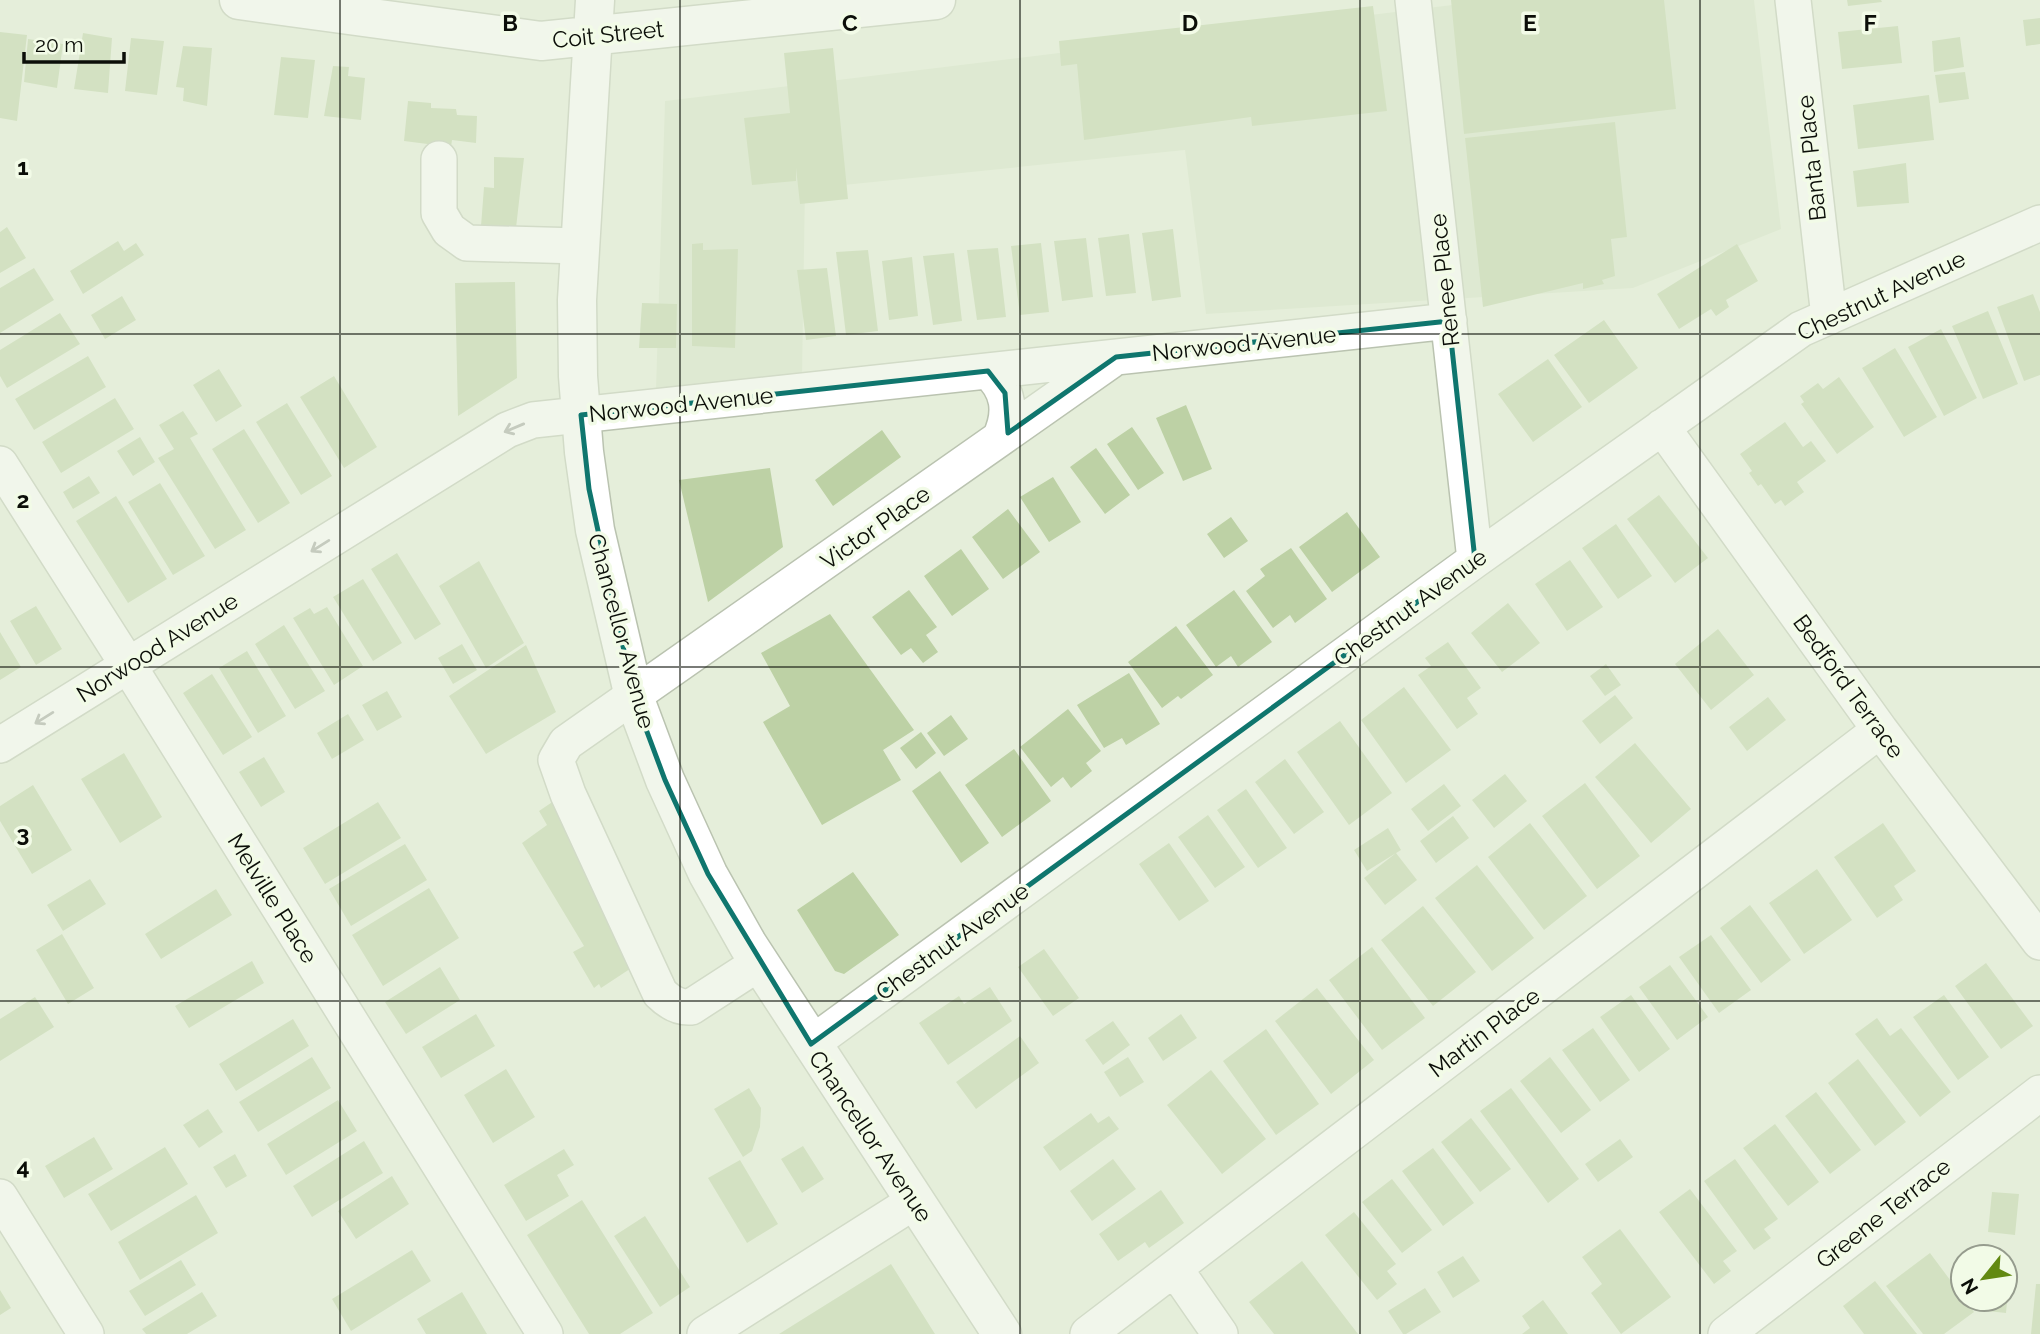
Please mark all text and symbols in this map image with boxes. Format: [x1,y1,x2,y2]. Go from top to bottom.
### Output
text: B [502,9,518,36]
text: C [842,9,858,36]
text: D [1182,9,1198,36]
text: E [1523,9,1537,36]
text: F [1863,9,1877,36]
street label: Coit Street [551,15,665,53]
scale bar [24,21,124,65]
text: 20 m [35,32,83,57]
street label: Banta Place [1791,94,1831,222]
text: 1 [17,153,29,180]
street label: Renee Place [1424,212,1464,348]
street label: Chestnut Avenue [1793,244,1969,346]
street label: Norwood Avenue [1151,320,1337,366]
street label: Norwood Avenue [588,381,774,427]
one-way arrow [504,422,525,435]
street label: Victor Place [815,480,935,574]
text: 2 [17,486,29,513]
street label: Chancellor Avenue [583,531,661,731]
one-way arrow [311,538,330,553]
street label: Chestnut Avenue [1328,543,1492,671]
street label: Norwood Avenue [71,586,243,708]
street label: Bedford Terrace [1788,609,1910,763]
one-way arrow [34,711,54,725]
text: 3 [17,820,29,847]
street label: Melville Place [222,828,324,968]
street label: Chestnut Avenue [870,877,1034,1005]
street label: Martin Place [1423,982,1545,1082]
street label: Chancellor Avenue [804,1045,938,1227]
street label: Greene Terrace [1811,1152,1955,1274]
text: 4 [16,1153,30,1180]
north arrow [1949,1243,2019,1313]
text: N [1956,1275,1982,1298]

